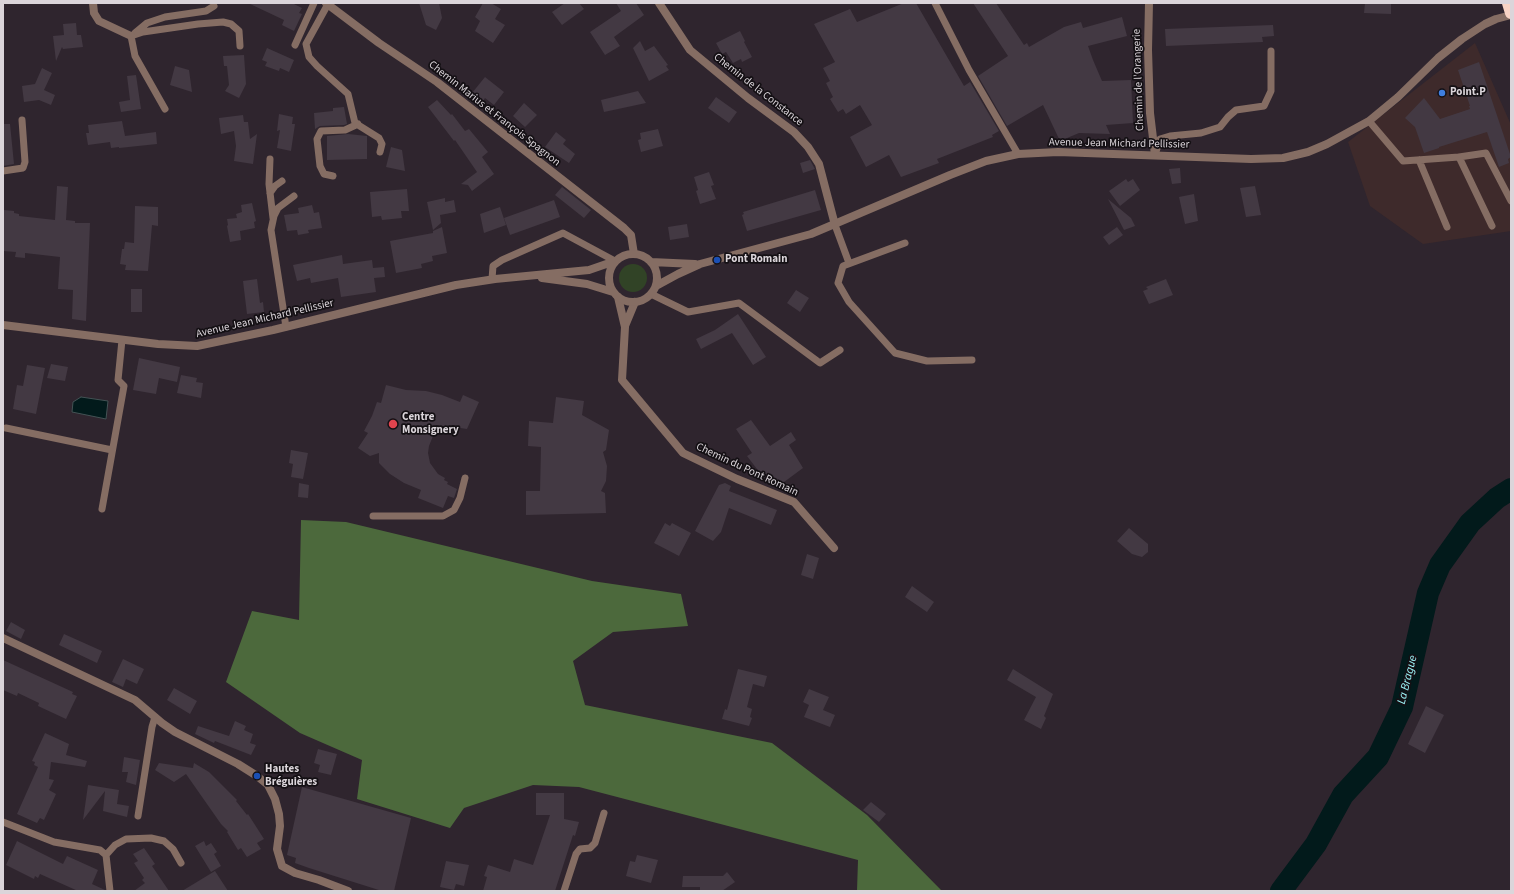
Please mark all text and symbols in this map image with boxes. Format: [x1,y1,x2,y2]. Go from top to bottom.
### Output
street label: Chemin de l'Orangerie [1131,29,1147,131]
street label: Chemin de la Constance [711,51,805,129]
street label: Chemin Marius et François Spagnon [426,59,562,169]
place label: Point.P [1450,86,1486,100]
marker: Point.P [1437,88,1447,98]
street label: Avenue Jean Michard Pellissier [1049,136,1189,152]
place label: Pont Romain [725,253,787,267]
marker: Pont Romain [712,255,722,265]
street label: Avenue Jean Michard Pellissier [195,297,335,341]
place label: Centre Monsignery [402,411,459,437]
marker: Centre Monsignery [387,418,399,430]
street label: Chemin du Pont Romain [694,440,800,500]
water label: La Brague [1395,654,1421,706]
place label: Hautes Bréguières [265,763,317,789]
marker: Hautes Bréguières [252,771,262,781]

